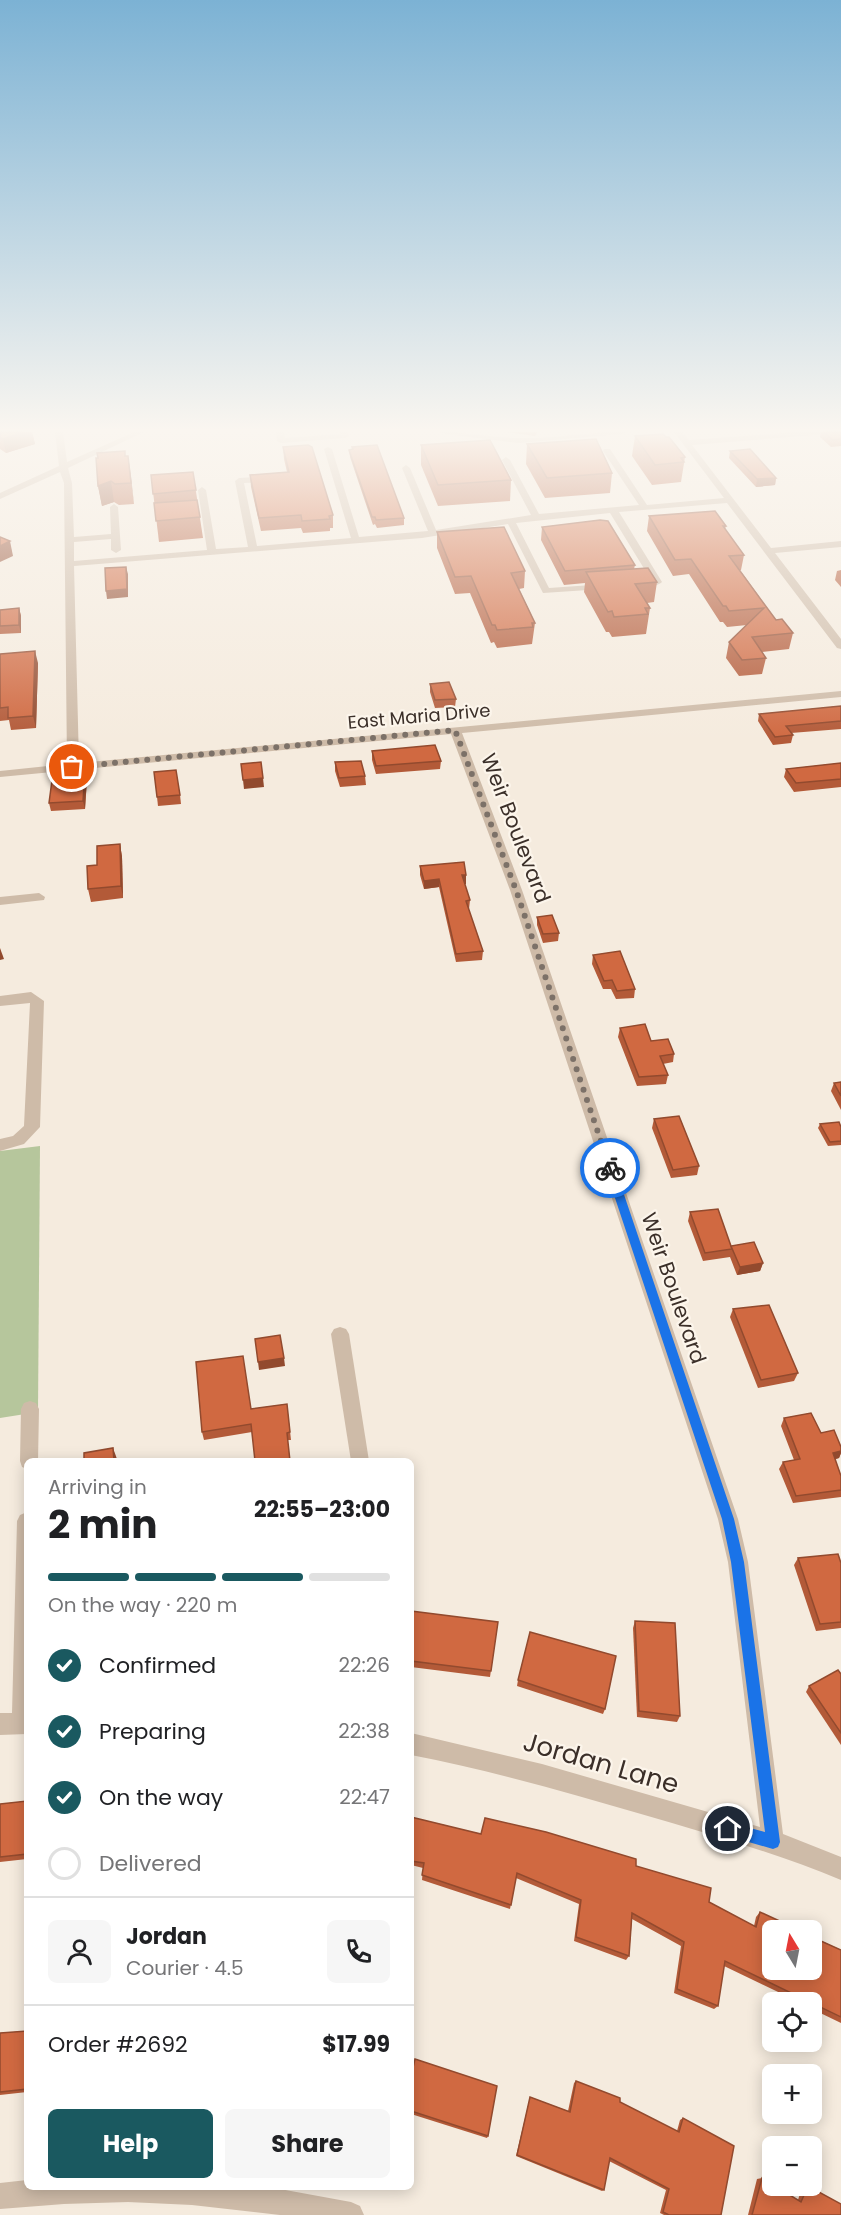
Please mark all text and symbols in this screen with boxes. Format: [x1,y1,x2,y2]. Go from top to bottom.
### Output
street label: East Maria Drive [347,697,491,735]
pin [46,741,97,792]
street label: Weir Boulevard [474,749,558,907]
icon: bag [55,750,88,783]
courier [580,1138,640,1198]
icon: bike [594,1152,627,1185]
street label: Weir Boulevard [635,1209,713,1367]
text: Arriving in [48,1473,147,1501]
text: 22:55–23:00 [254,1494,390,1525]
text: 2 min [48,1497,158,1552]
text: On the way · 220 m [48,1591,237,1619]
icon: check [48,1649,81,1682]
text: Confirmed [99,1650,216,1681]
text: 22:26 [339,1651,390,1679]
icon: check [48,1715,81,1748]
text: Preparing [99,1716,206,1747]
text: 22:38 [338,1717,390,1745]
street label: Jordan Lane [519,1724,683,1802]
icon: check [48,1781,81,1814]
text: On the way [99,1782,223,1813]
text: 22:47 [339,1783,390,1811]
pin [702,1803,753,1854]
icon: home [711,1812,744,1845]
text: Delivered [99,1848,202,1879]
button: person [48,1920,111,1983]
button: phone [327,1920,390,1983]
north arrow [762,1920,822,1980]
map controls [762,1920,822,2196]
text: Jordan [126,1921,207,1952]
text: Courier · 4.5 [126,1954,244,1982]
button: locate [762,1992,822,2052]
text: Order #2692 [48,2029,188,2060]
text: $17.99 [322,2029,390,2060]
button: + [762,2064,822,2124]
button: Help [48,2109,213,2178]
button: Share [225,2109,390,2178]
button: − [762,2136,822,2196]

